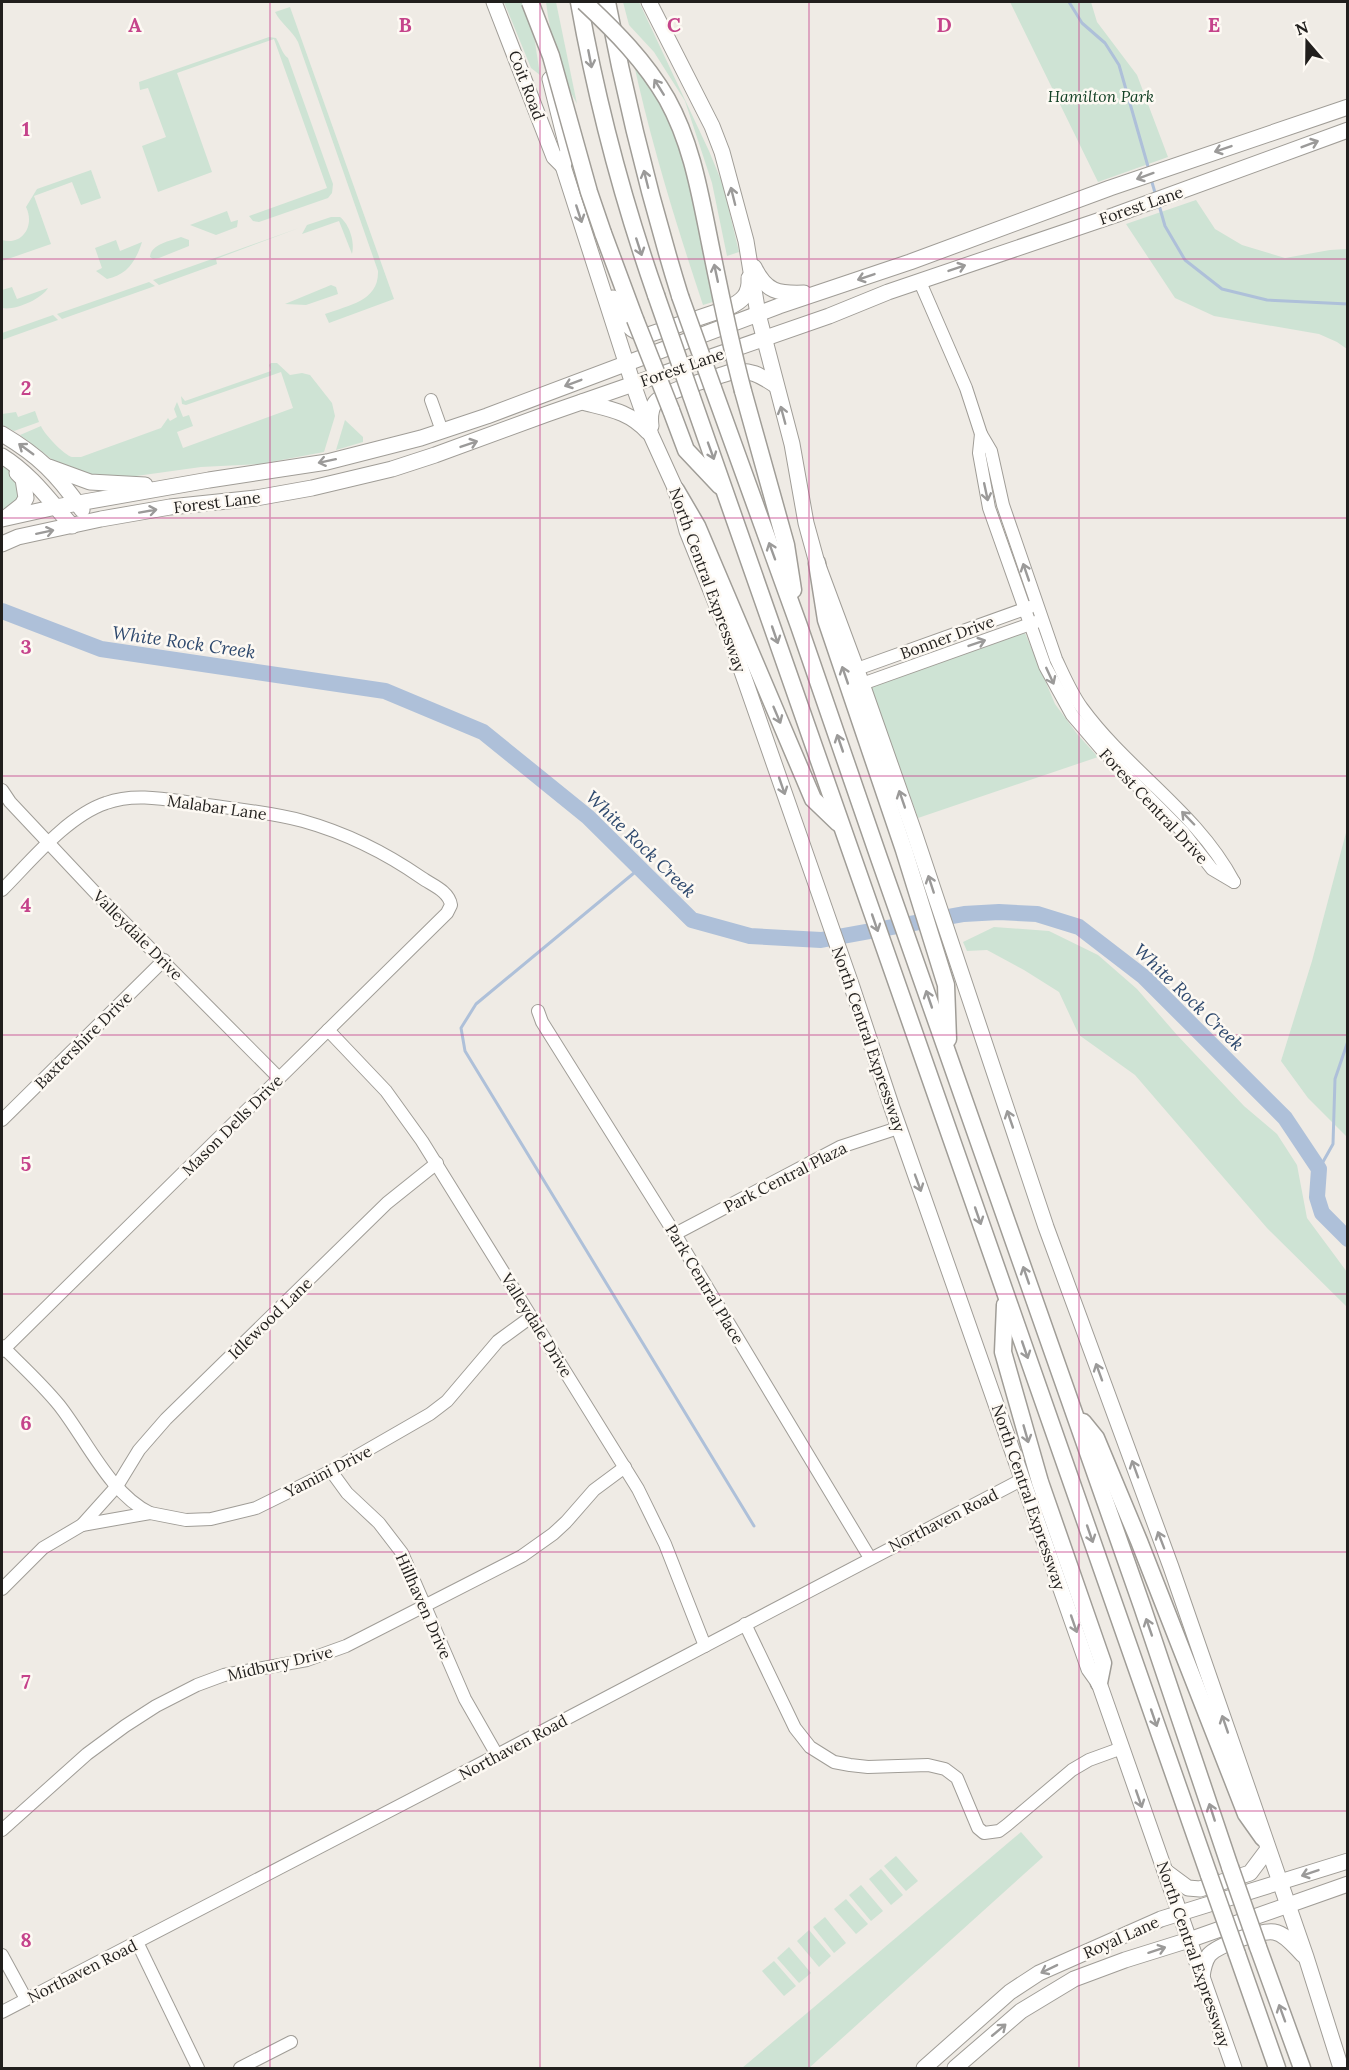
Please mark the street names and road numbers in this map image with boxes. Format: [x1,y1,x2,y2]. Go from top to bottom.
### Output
street label: Coit Road [505,47,550,123]
street label: Forest Lane [1096,181,1186,229]
street label: Forest Lane [637,343,727,391]
street label: North Central Expressway [665,485,751,676]
street label: Forest Lane [172,487,262,517]
street label: Bonner Drive [897,611,997,663]
street label: Forest Central Drive [1095,744,1213,868]
street label: Malabar Lane [166,790,268,824]
street label: Valleydale Drive [88,885,187,984]
street label: North Central Expressway [828,943,910,1135]
street label: Baxtershire Drive [30,987,136,1093]
street label: Mason Dells Drive [177,1070,287,1180]
street label: Park Central Plaza [720,1137,850,1217]
street label: Park Central Place [661,1221,749,1348]
street label: Valleydale Drive [496,1268,577,1381]
street label: Idlewood Lane [224,1273,316,1363]
street label: North Central Expressway [988,1401,1070,1593]
street label: Yamini Drive [280,1440,375,1502]
street label: Northaven Road [885,1484,1001,1556]
street label: Hillhaven Drive [392,1550,456,1662]
street label: Midbury Drive [225,1641,335,1685]
street label: Northaven Road [455,1710,571,1784]
street label: North Central Expressway [1153,1858,1235,2050]
street label: Royal Lane [1080,1911,1162,1963]
street label: Northaven Road [24,1935,140,2007]

